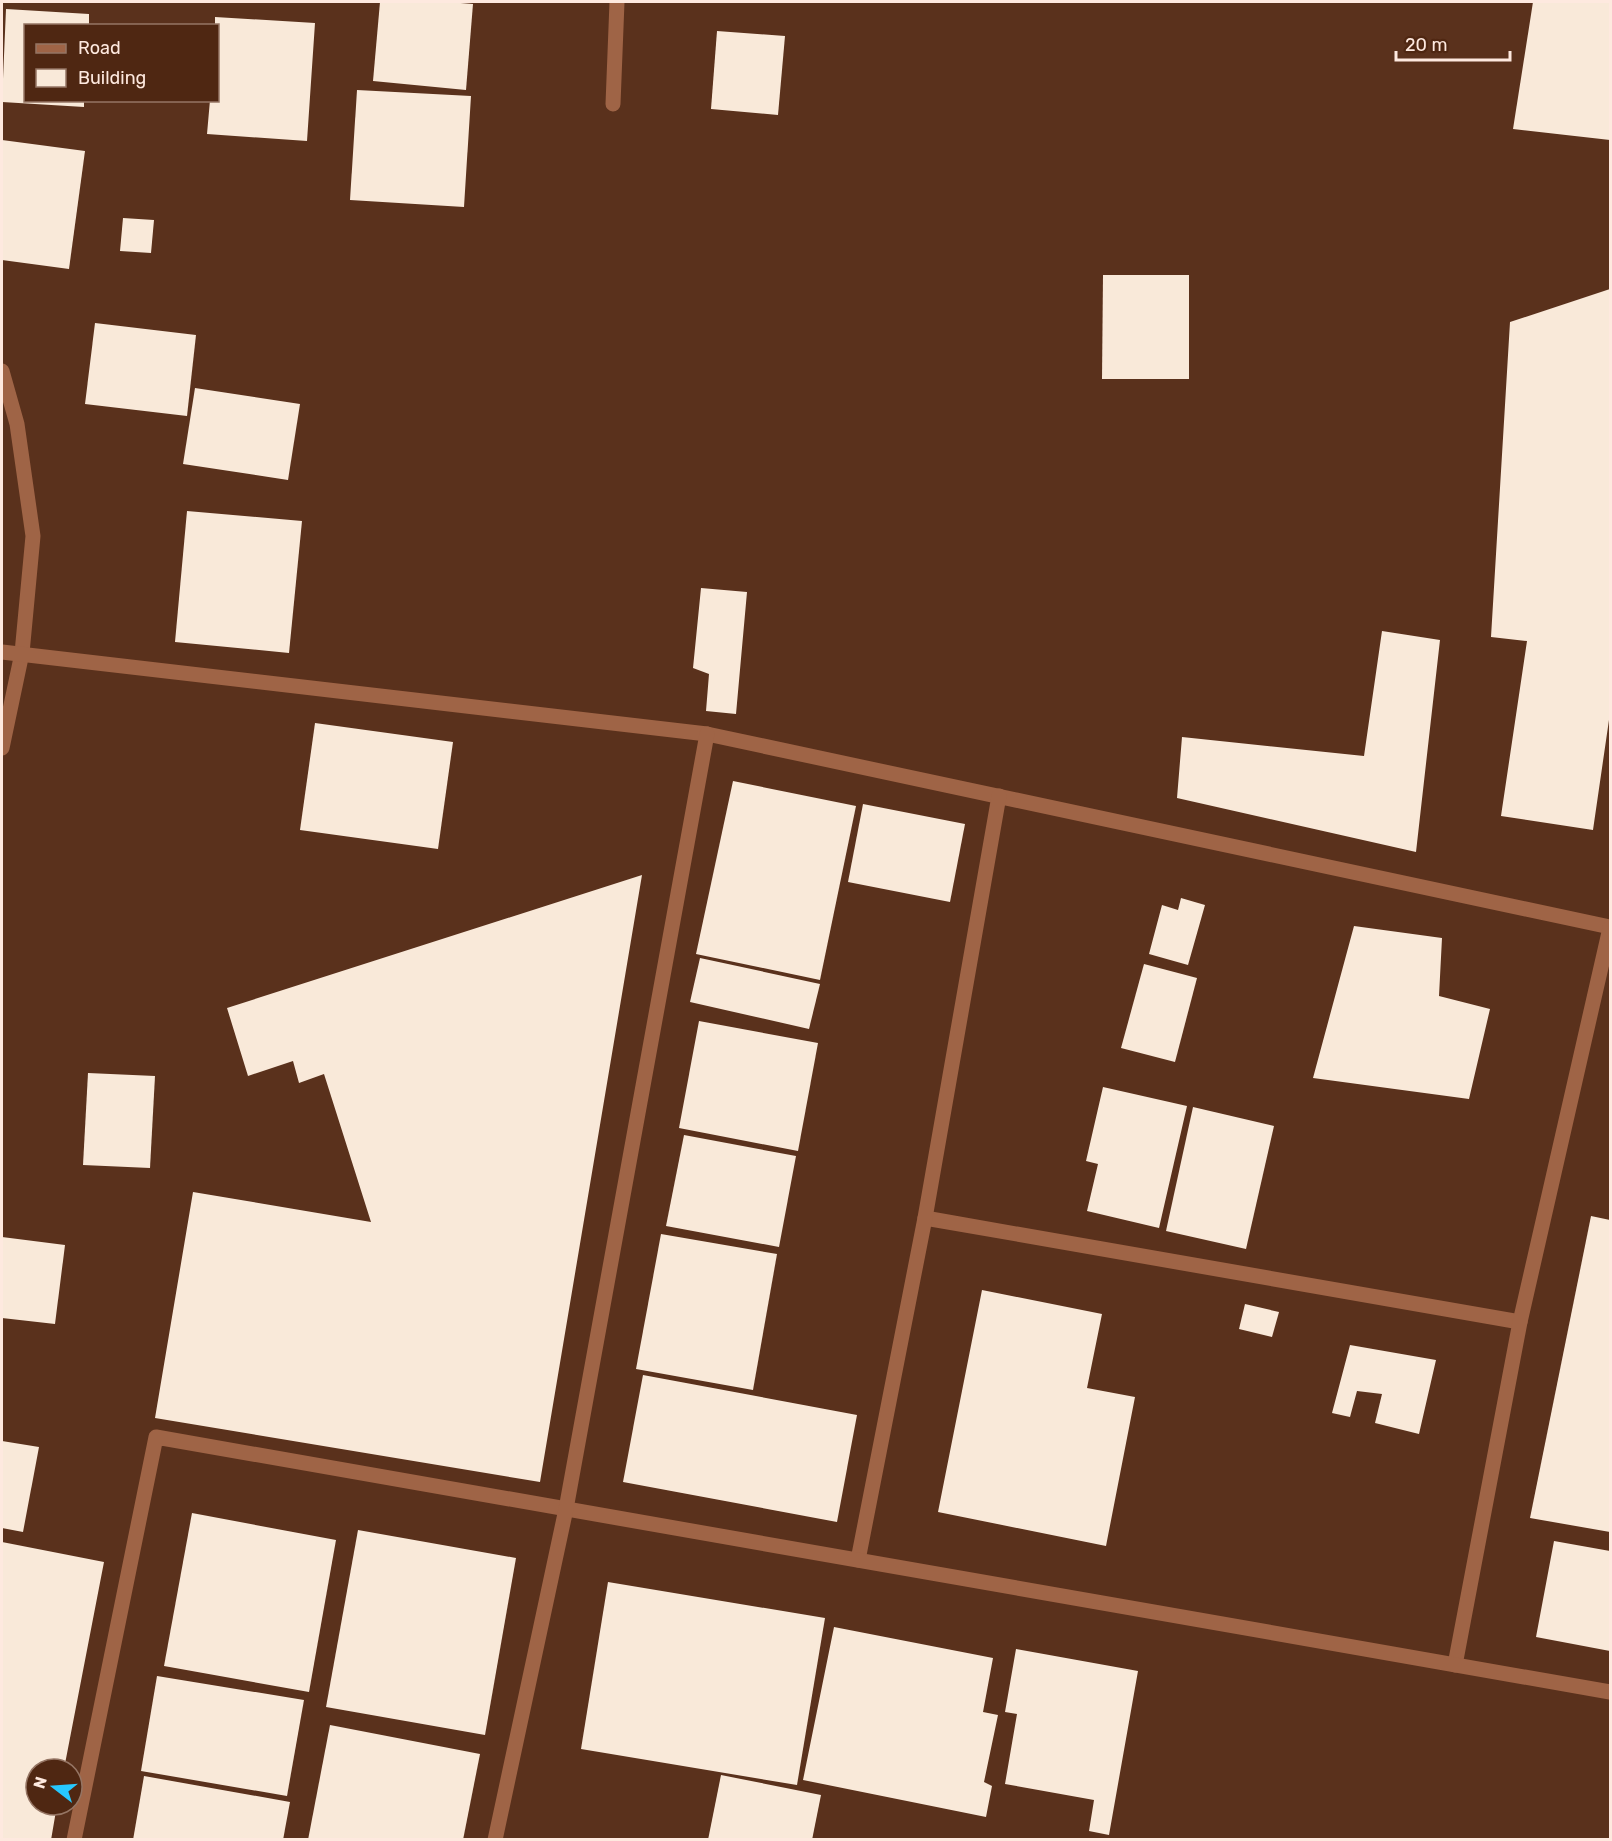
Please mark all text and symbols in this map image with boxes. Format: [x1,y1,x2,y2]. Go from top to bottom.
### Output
legend [24,24,219,102]
scale bar [1396,24,1510,62]
text: 20 m [1405,34,1447,56]
text: Road [78,37,121,59]
text: Building [78,67,146,89]
north arrow [24,1757,84,1817]
text: N [29,1774,51,1791]

